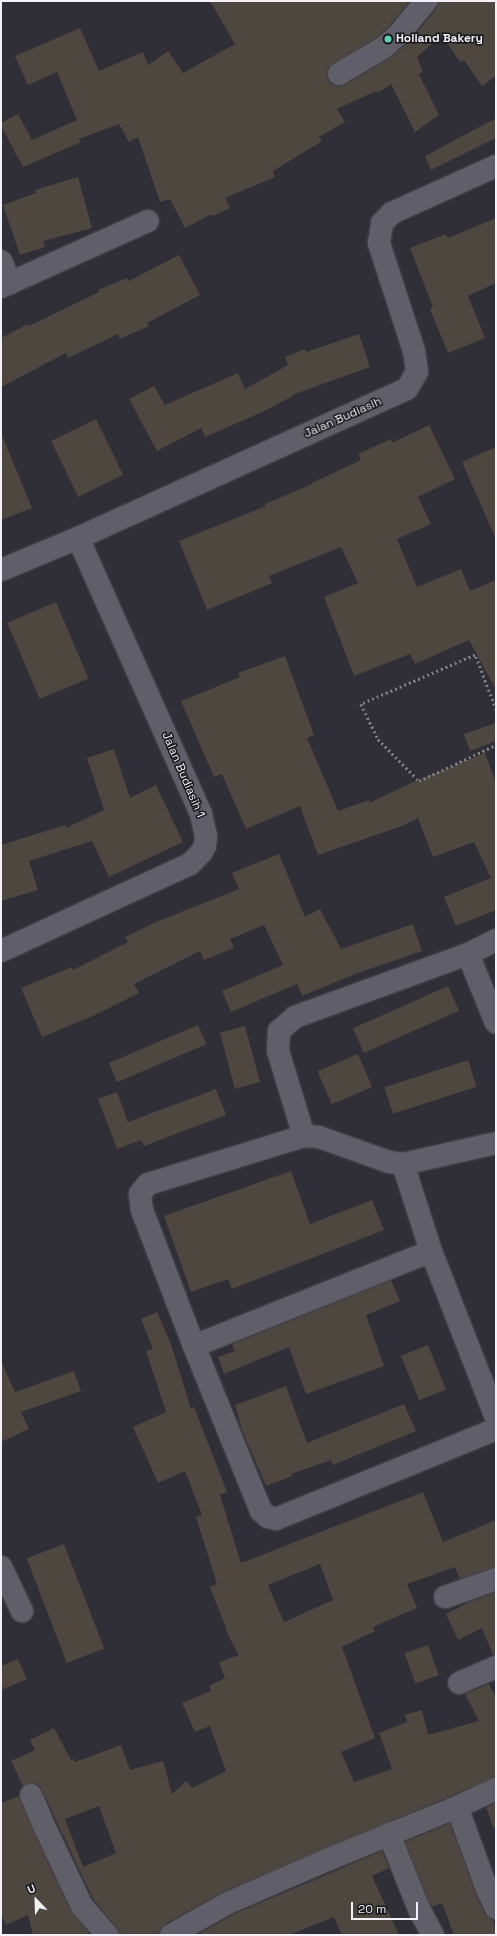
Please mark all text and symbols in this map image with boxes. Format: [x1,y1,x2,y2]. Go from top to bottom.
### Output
place label: Holland Bakery [396,32,483,46]
marker: Holland Bakery [383,34,393,44]
street label: Jalan Budiasih [302,394,384,442]
street label: Jalan Budiasih 1 [158,730,208,820]
north arrow [16,1880,56,1920]
text: U [25,1881,37,1897]
scale bar [353,1894,420,1920]
text: 20 m [358,1901,386,1917]

